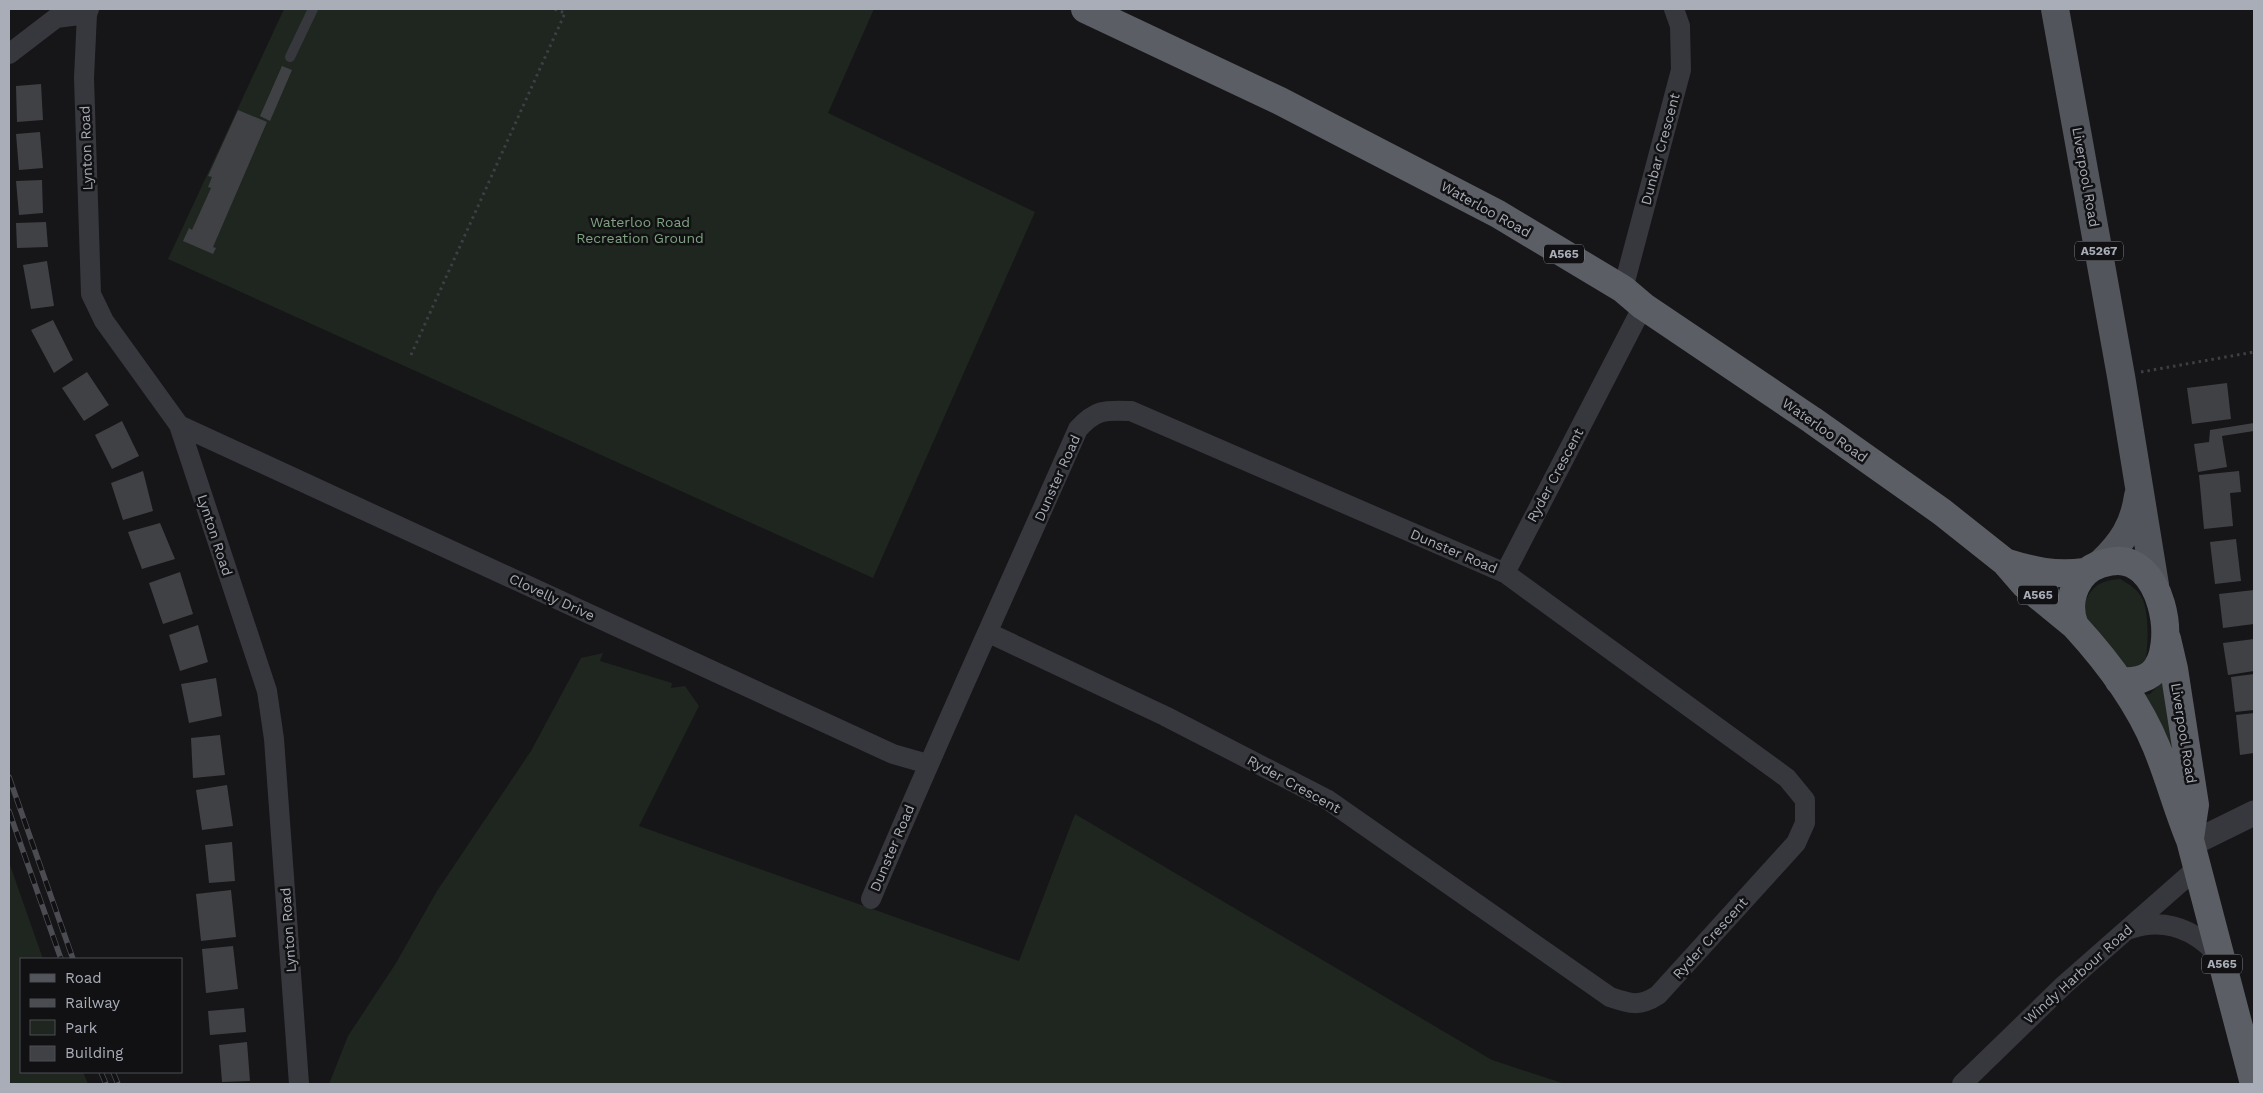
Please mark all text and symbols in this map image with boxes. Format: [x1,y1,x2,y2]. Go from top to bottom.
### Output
street label: Dunbar Crescent [1637,91,1683,207]
street label: Lynton Road [77,105,95,191]
street label: Liverpool Road [2069,126,2103,228]
street label: Waterloo Road [1438,178,1534,240]
park label: Waterloo Road Recreation Ground [576,214,704,246]
road number: A5267 [2075,242,2123,260]
road number: A565 [1544,244,1584,264]
street label: Waterloo Road [1779,395,1871,465]
street label: Ryder Crescent [1524,425,1587,525]
street label: Dunster Road [1031,432,1083,524]
street label: Lynton Road [194,492,236,578]
street label: Dunster Road [1408,525,1500,577]
street label: Clovelly Drive [507,570,597,624]
road number: A565 [2018,586,2058,604]
street label: Liverpool Road [2168,682,2200,784]
street label: Ryder Crescent [1245,752,1343,816]
street label: Dunster Road [866,802,918,894]
street label: Lynton Road [277,887,299,973]
street label: Ryder Crescent [1669,894,1751,982]
street label: Windy Harbour Road [2021,921,2135,1027]
road number: A565 [2202,954,2242,974]
legend [20,958,182,1073]
text: Road [65,969,102,987]
text: Railway [65,994,120,1012]
text: Park [65,1019,98,1037]
text: Building [65,1044,123,1062]

